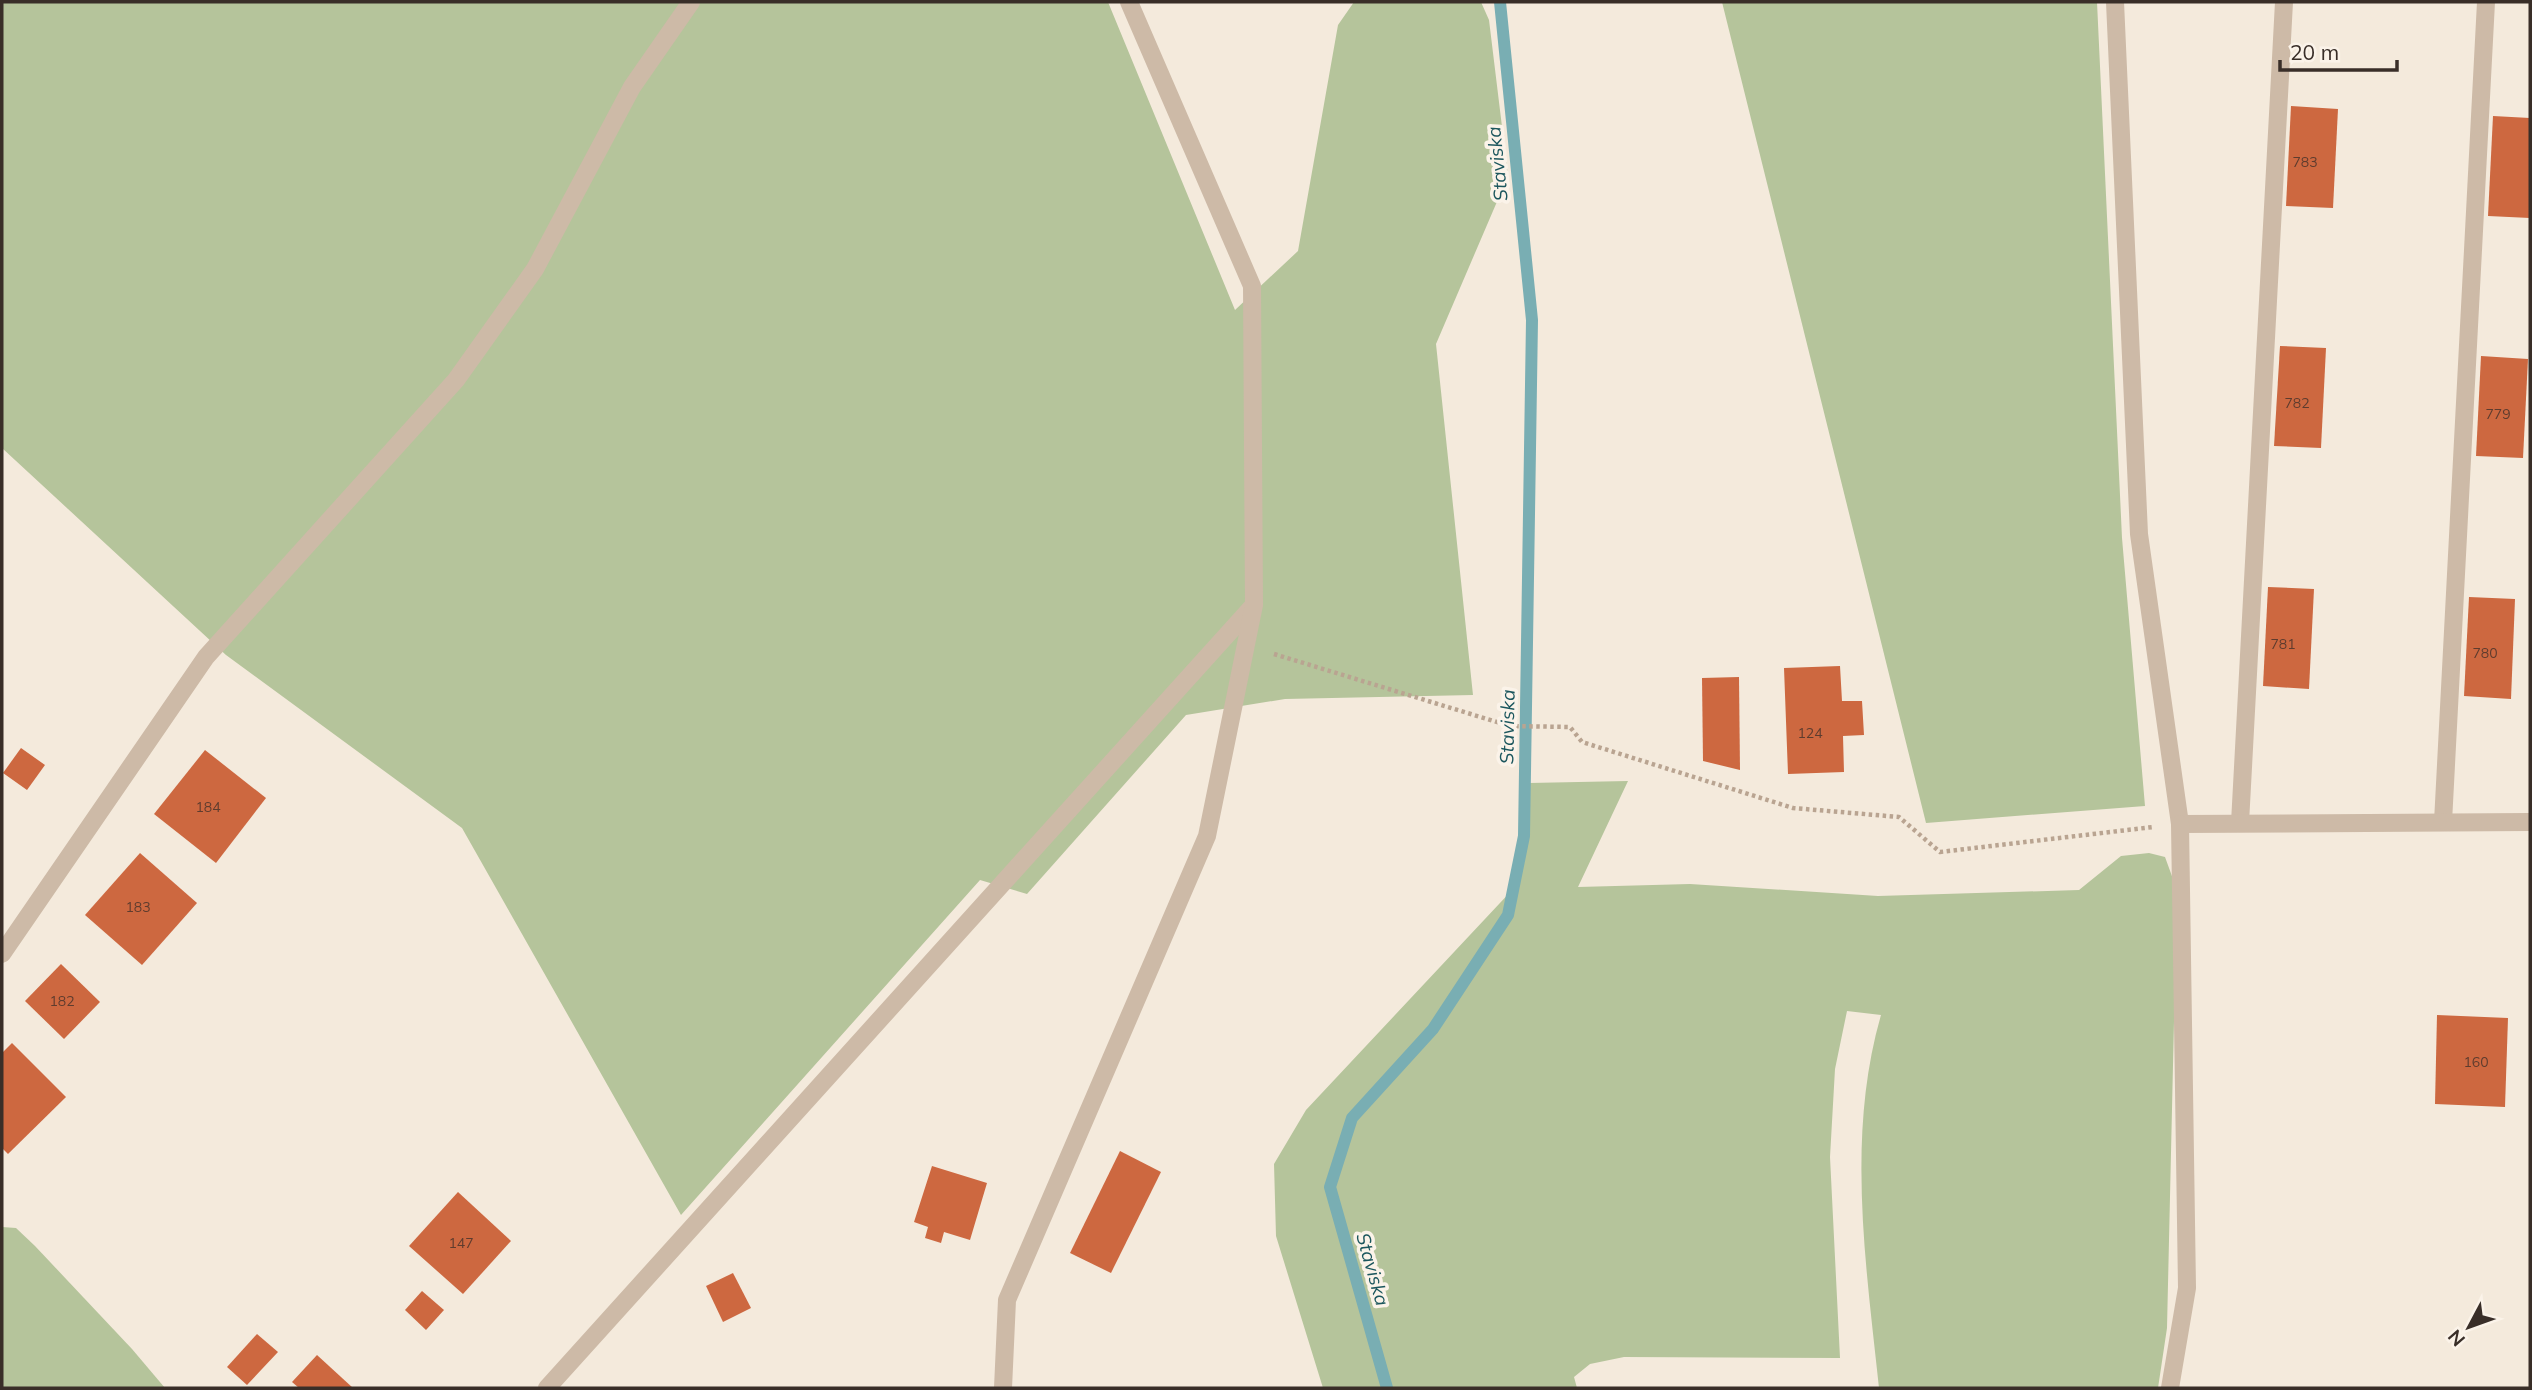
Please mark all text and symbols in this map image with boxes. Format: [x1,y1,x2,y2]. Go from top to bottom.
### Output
scale bar [2280,28,2397,72]
text: 20 m [2290,39,2339,65]
water label: Staviska [1481,126,1513,202]
house number: 783 [2292,153,2318,171]
house number: 782 [2284,394,2310,412]
house number: 779 [2485,405,2511,423]
house number: 781 [2270,635,2296,653]
house number: 780 [2472,644,2498,662]
water label: Staviska [1494,689,1520,765]
house number: 124 [1797,724,1823,742]
house number: 184 [195,798,221,816]
house number: 183 [125,898,151,916]
house number: 182 [49,992,75,1010]
house number: 160 [2463,1053,2489,1071]
water label: Staviska [1351,1230,1395,1308]
house number: 147 [448,1234,474,1252]
north arrow [2434,1292,2504,1362]
text: N [2442,1325,2470,1351]

